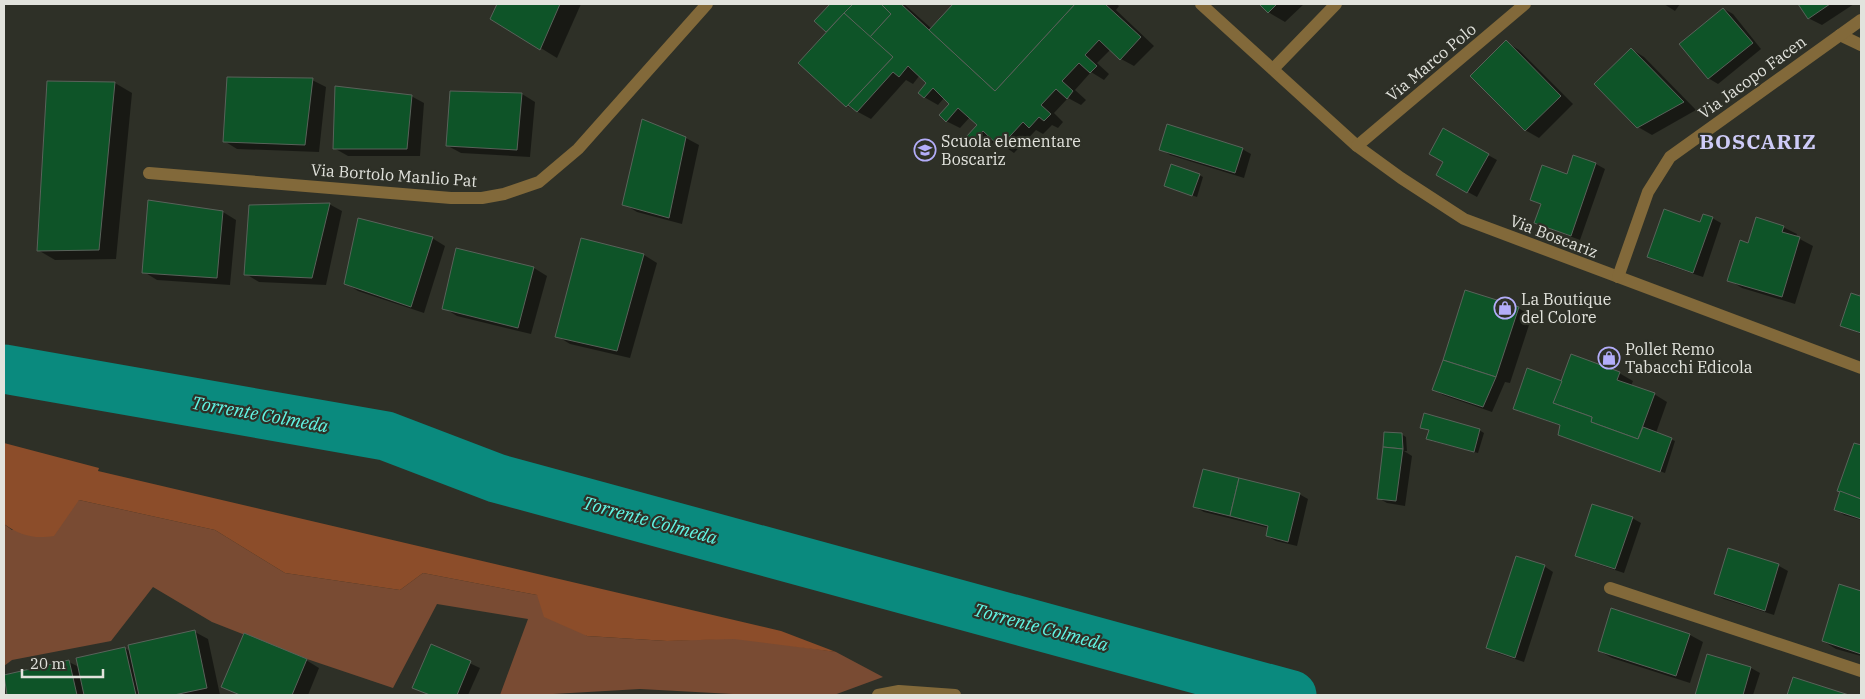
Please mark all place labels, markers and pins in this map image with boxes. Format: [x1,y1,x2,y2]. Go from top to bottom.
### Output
place label: Scuola elementare Boscariz [941,131,1081,169]
school or university icon: Scuola elementare Boscariz [913,138,937,162]
place label: La Boutique del Colore [1521,289,1611,327]
shop icon: La Boutique del Colore [1493,296,1517,320]
place label: Pollet Remo Tabacchi Edicola [1625,339,1753,377]
shop icon: Pollet Remo Tabacchi Edicola [1597,346,1621,370]

